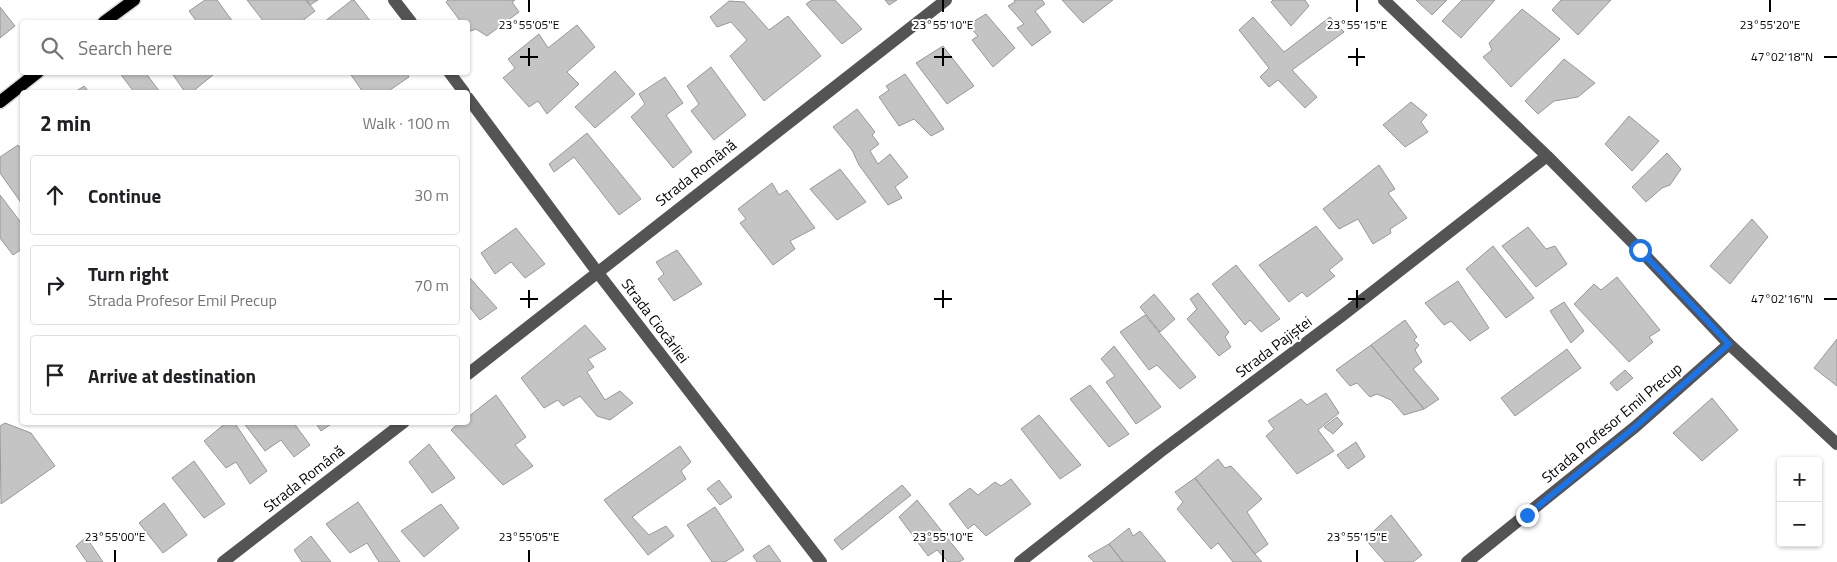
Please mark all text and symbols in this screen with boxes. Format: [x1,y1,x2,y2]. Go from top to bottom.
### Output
text: 23°55'05"E [499,15,560,34]
text: 23°55'10"E [913,15,974,34]
text: 23°55'15"E [1327,15,1388,34]
text: 23°55'20"E [1740,15,1801,34]
search box [20,20,470,75]
text: Search here [78,33,172,62]
icon: search [38,34,66,62]
text: 47°02'18"N [1751,47,1813,66]
text: 2 min [40,107,91,139]
text: Walk · 100 m [362,111,450,135]
street label: Strada Română [650,133,742,212]
icon: ahead [41,181,69,209]
text: Continue [88,181,161,210]
text: 30 m [414,183,449,207]
route start [1629,239,1652,262]
text: Turn right [88,259,169,288]
icon: right [41,271,69,299]
text: 70 m [414,273,449,297]
street label: Strada Ciocârliei [616,273,695,368]
text: Strada Profesor Emil Precup [88,288,277,312]
text: 47°02'16"N [1751,289,1813,308]
street label: Strada Pajiștei [1231,310,1317,383]
street label: Strada Profesor Emil Precup [1536,357,1687,488]
icon: arrive [41,361,69,389]
text: Arrive at destination [88,361,256,390]
street label: Strada Română [258,439,350,518]
map controls [1777,457,1822,547]
button: + [1777,457,1822,502]
button: − [1777,502,1822,547]
route end [1516,504,1539,527]
text: 23°55'00"E [85,527,146,546]
text: 23°55'05"E [499,527,560,546]
text: 23°55'10"E [913,527,974,546]
text: 23°55'15"E [1327,527,1388,546]

